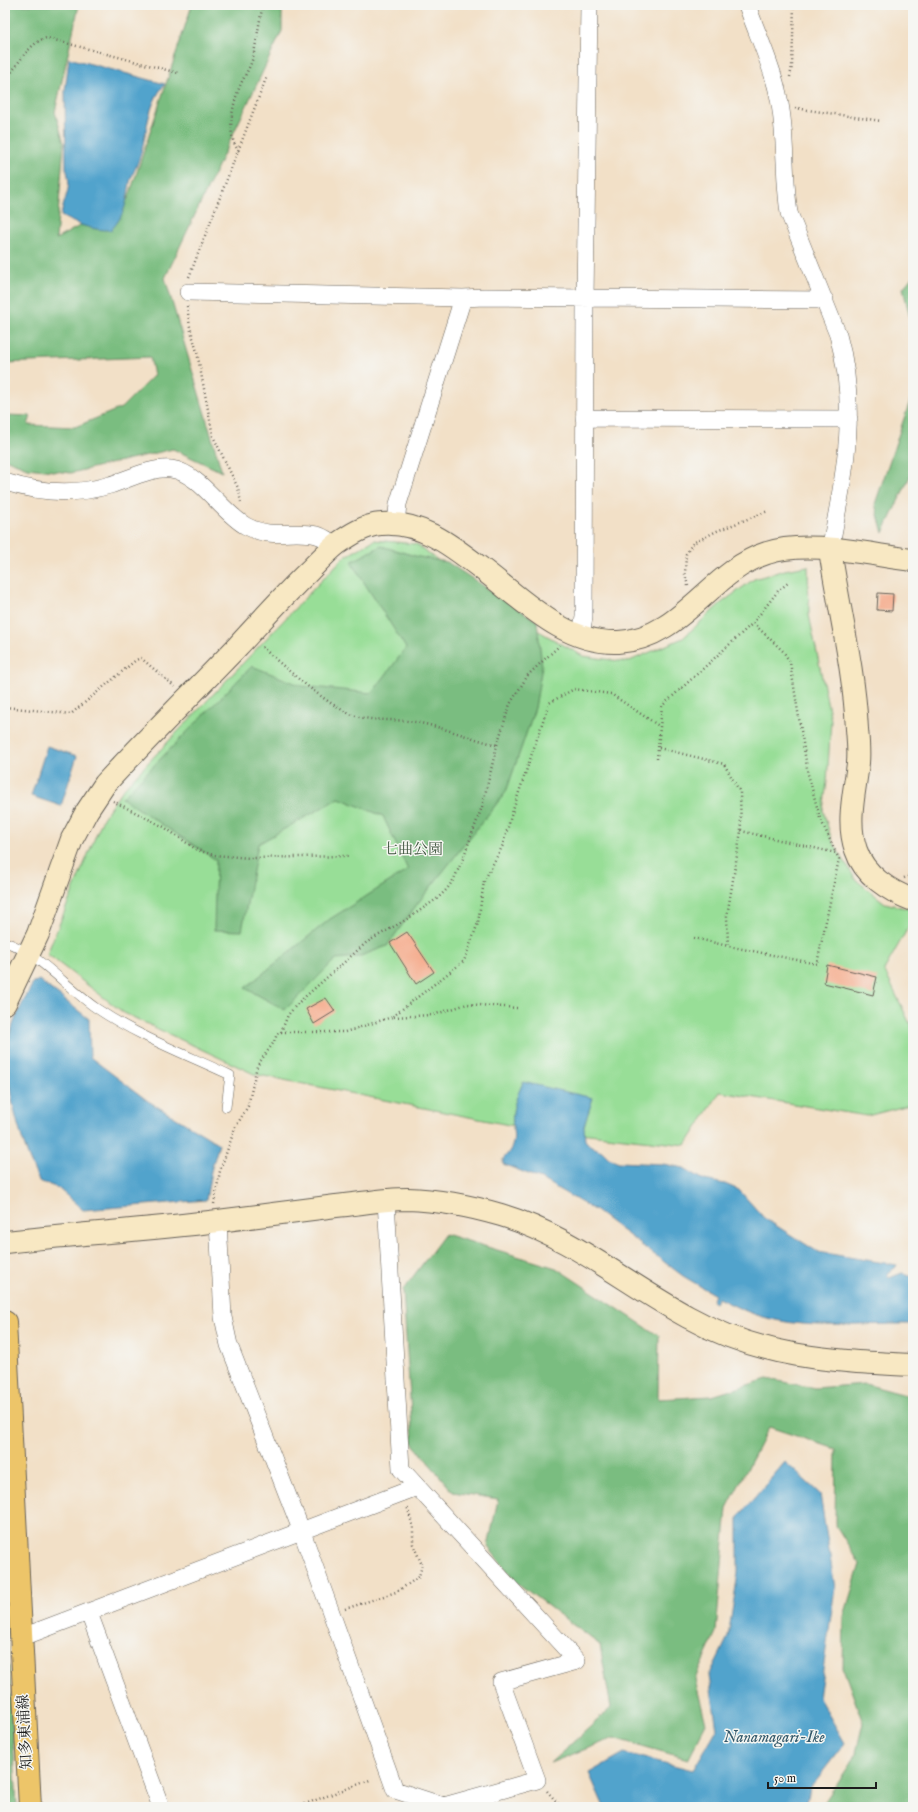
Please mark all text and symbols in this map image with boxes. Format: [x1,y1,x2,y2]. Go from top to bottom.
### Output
park label: 七曲公園 [383,840,443,859]
street label: 知多東浦線 [14,1694,36,1770]
water label: Nanamagari-Ike [723,1728,825,1748]
scale bar [768,1764,876,1790]
text: 50 m [774,1771,796,1786]

